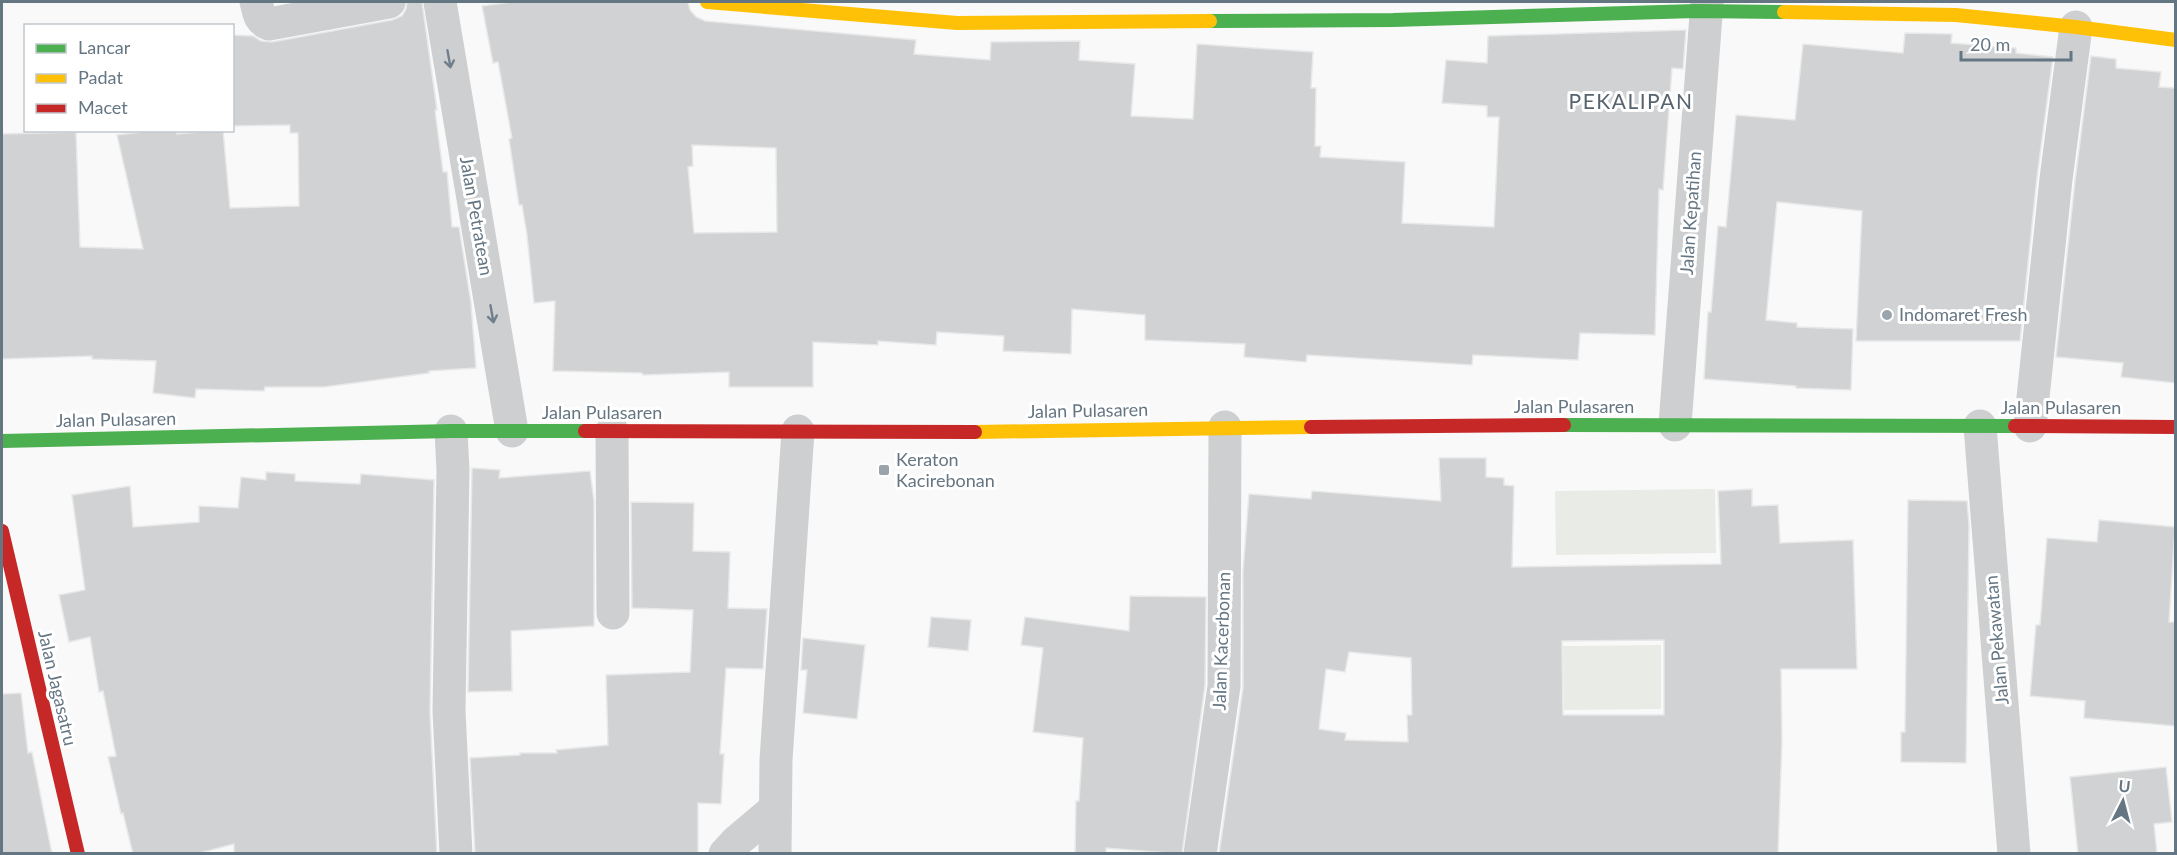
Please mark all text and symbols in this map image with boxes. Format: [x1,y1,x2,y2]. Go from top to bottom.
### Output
legend [24,24,234,132]
scale bar [1961,24,2070,62]
text: 20 m [1970,33,2010,55]
text: Lancar [78,36,131,58]
one-way arrow [444,49,455,69]
text: Padat [78,66,123,88]
district label: PEKALIPAN [1569,88,1693,113]
text: Macet [78,96,128,118]
street label: Jalan Kepatihan [1675,150,1705,275]
street label: Jalan Petratean [456,155,498,277]
one-way arrow [487,303,498,323]
place label: Indomaret Fresh [1899,303,2028,325]
marker: Indomaret Fresh [1880,308,1894,322]
street label: Jalan Pulasaren [1514,395,1634,417]
street label: Jalan Pulasaren [2001,396,2121,418]
street label: Jalan Pulasaren [1028,398,1148,422]
street label: Jalan Pulasaren [542,401,662,423]
street label: Jalan Pulasaren [56,407,176,431]
place label: Keraton Kacirebonan [896,448,995,491]
marker: Keraton Kacirebonan [877,463,891,477]
street label: Jalan Kacerbonan [1208,571,1234,711]
street label: Jalan Pekawatan [1979,574,2013,706]
street label: Jalan Jagasatru [34,628,82,748]
north arrow [2093,771,2153,831]
text: U [2118,776,2132,796]

